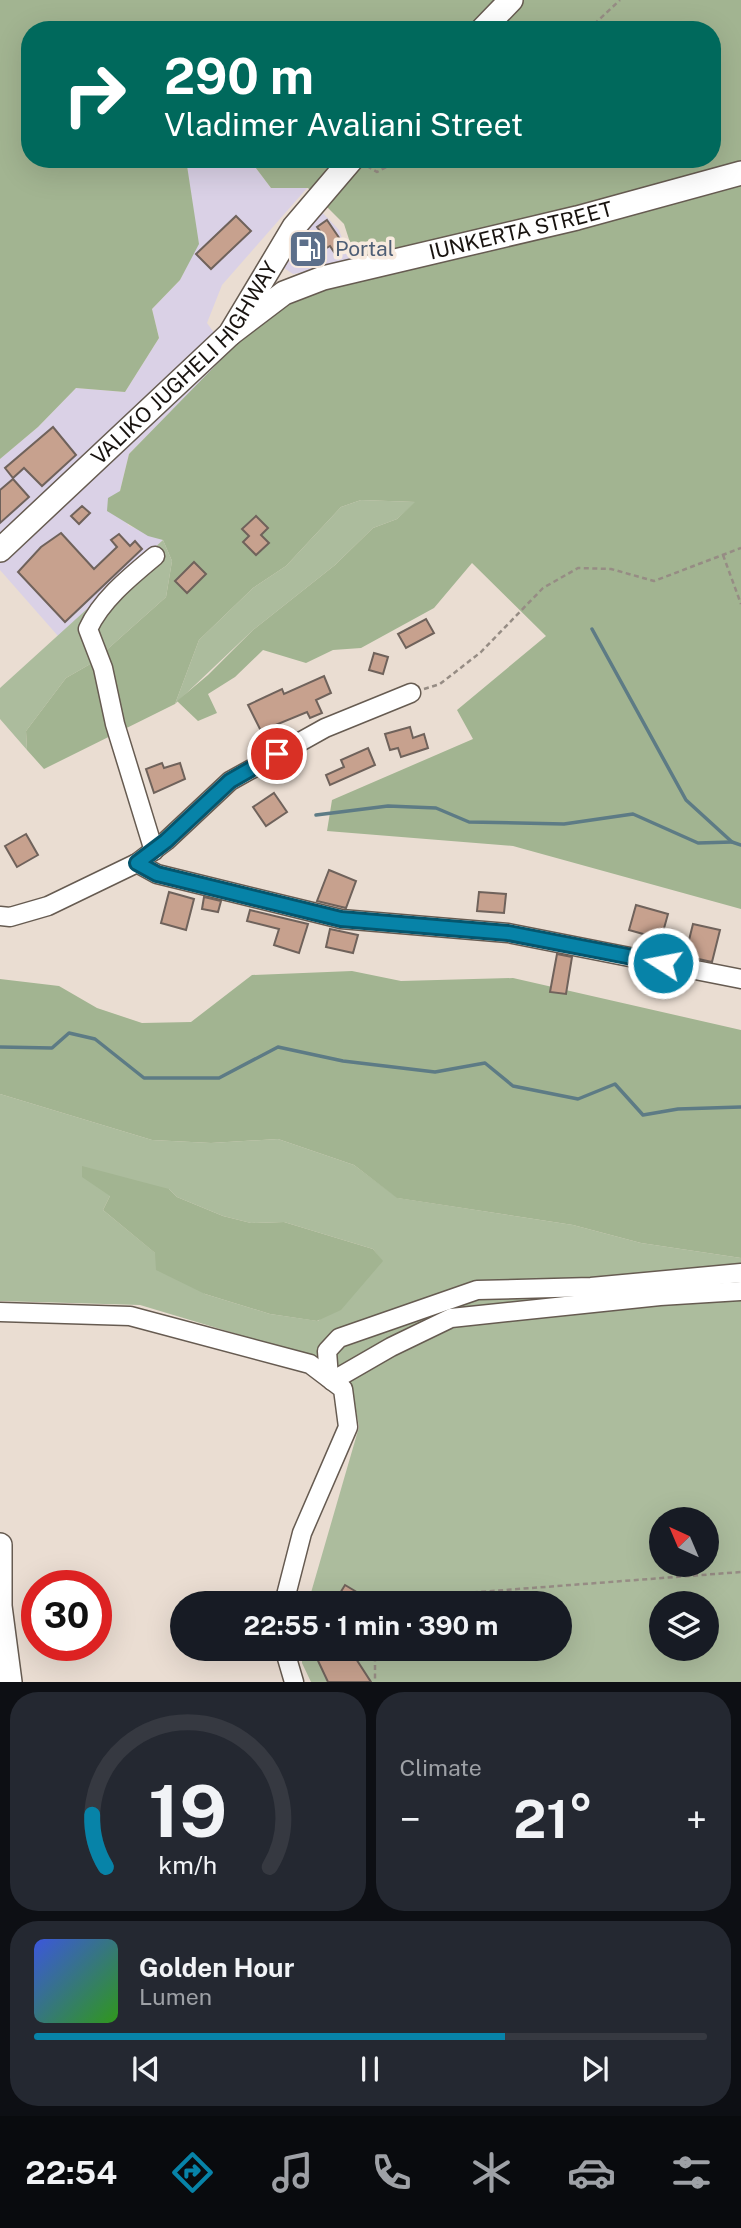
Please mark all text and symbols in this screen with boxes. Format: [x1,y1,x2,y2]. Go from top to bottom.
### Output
text: 290 m [164,47,314,105]
icon: right [49,49,140,140]
text: Vladimer Avaliani Street [164,106,523,143]
street label: IUNKERTA STREET [426,196,615,265]
fuel station icon: Portal [287,228,329,270]
place label: Portal [335,236,394,261]
street label: VALIKO JUGHELI HIGHWAY [86,256,283,470]
pin [247,724,307,784]
icon: arrive [258,735,296,773]
position arrow [626,926,700,1000]
north arrow [649,1507,719,1577]
map controls [649,1507,719,1661]
speed limit sign: 30 [21,1570,112,1661]
button: layers [649,1591,719,1661]
text: 22:55 · 1 min · 390 m [244,1610,498,1641]
text: Climate [400,1754,482,1781]
text: 19 [148,1769,227,1854]
text: 21° [513,1789,593,1850]
text: − [400,1797,421,1842]
text: + [686,1797,707,1842]
text: km/h [158,1850,217,1880]
text: Golden Hour [139,1952,294,1983]
text: Lumen [139,1983,212,2010]
icon: previous [127,2050,165,2088]
icon: pause [351,2050,389,2088]
icon: next [576,2050,614,2088]
icon: directions [168,2148,217,2197]
icon: music [268,2148,317,2197]
icon: phone [367,2148,416,2197]
icon: climate [467,2148,516,2197]
icon: car [567,2148,616,2197]
icon: filters [667,2148,716,2197]
text: 22:54 [25,2154,117,2191]

